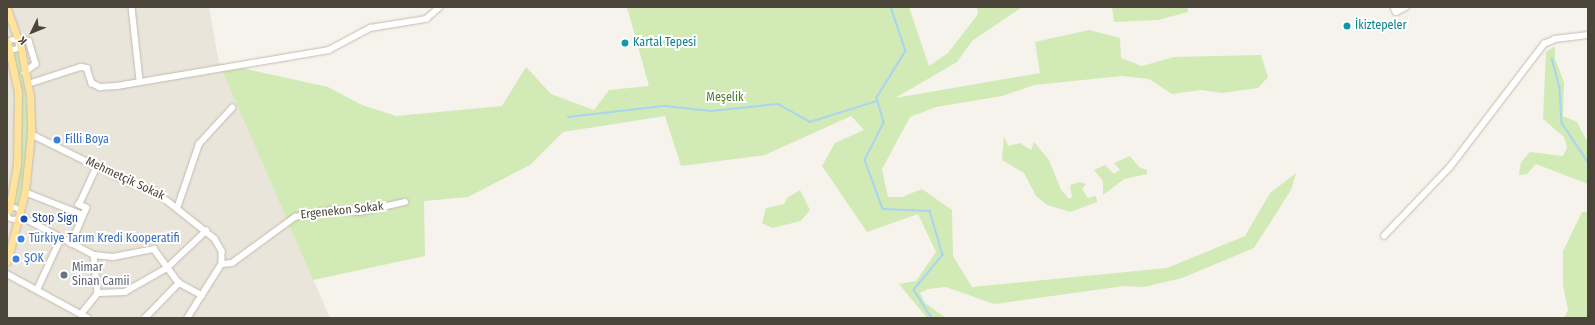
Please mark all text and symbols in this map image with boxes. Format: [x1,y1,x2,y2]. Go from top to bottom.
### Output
north arrow [12,12,52,52]
place label: İkiztepeler [1355,19,1407,33]
marker: İkiztepeler [1342,21,1352,31]
text: K [16,34,30,47]
place label: Kartal Tepesi [633,36,696,50]
marker: Kartal Tepesi [620,38,630,48]
park label: Meşelik [706,91,744,105]
place label: Filli Boya [65,133,109,147]
marker: Filli Boya [52,135,62,145]
street label: Mehmetçik Sokak [83,154,167,204]
street label: Ergenekon Sokak [300,199,384,223]
place label: Stop Sign [32,212,78,226]
marker: Stop Sign [19,214,29,224]
place label: Türkiye Tarım Kredi Kooperatifi [29,232,180,246]
marker: Türkiye Tarım Kredi Kooperatifi [16,234,26,244]
place label: ŞOK [24,252,44,266]
marker: ŞOK [11,254,21,264]
place label: Mimar Sinan Camii [72,261,129,289]
marker: Mimar Sinan Camii [59,270,69,280]

